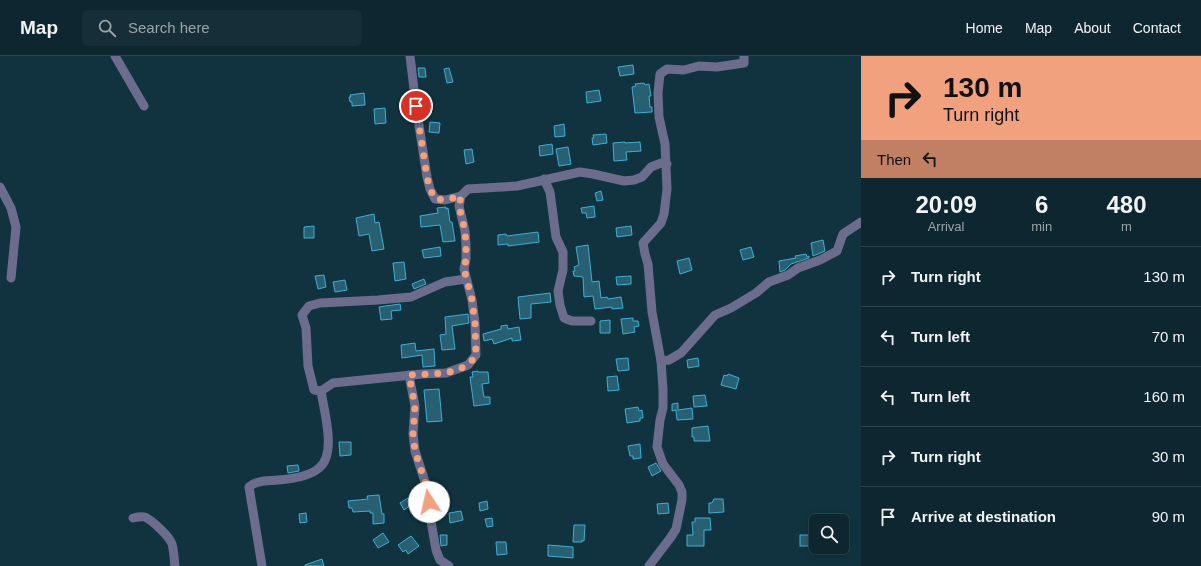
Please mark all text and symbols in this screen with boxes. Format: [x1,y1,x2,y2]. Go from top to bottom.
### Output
search box [82,10,362,46]
text: Map [20,17,58,38]
icon: search [96,17,118,39]
text: Search here [128,19,210,36]
text: Home [966,20,1003,36]
text: Map [1025,20,1052,36]
text: About [1074,20,1111,36]
text: Contact [1133,20,1181,36]
icon: right [877,72,929,124]
text: 130 m [943,72,1022,103]
pin [399,89,433,123]
icon: arrive [405,95,427,117]
text: Turn right [943,105,1019,125]
icon: left [919,148,941,170]
text: Then [877,151,911,168]
text: 20:09 [915,191,977,218]
text: 6 [1035,191,1048,218]
text: 480 [1107,191,1147,218]
text: Arrival [928,219,965,234]
text: min [1031,219,1052,234]
text: m [1121,219,1132,234]
icon: right [877,266,899,288]
text: Turn right [911,268,981,285]
text: 130 m [1143,268,1185,285]
icon: left [877,326,899,348]
text: Turn left [911,328,970,345]
text: 70 m [1152,328,1185,345]
icon: left [877,386,899,408]
text: Turn left [911,388,970,405]
text: 160 m [1143,388,1185,405]
icon: right [877,446,899,468]
text: Turn right [911,448,981,465]
text: 30 m [1152,448,1185,465]
position arrow [408,481,450,523]
icon: arrive [877,506,899,528]
text: Arrive at destination [911,508,1056,525]
text: 90 m [1152,508,1185,525]
map controls [809,514,849,554]
button: search [809,514,849,554]

